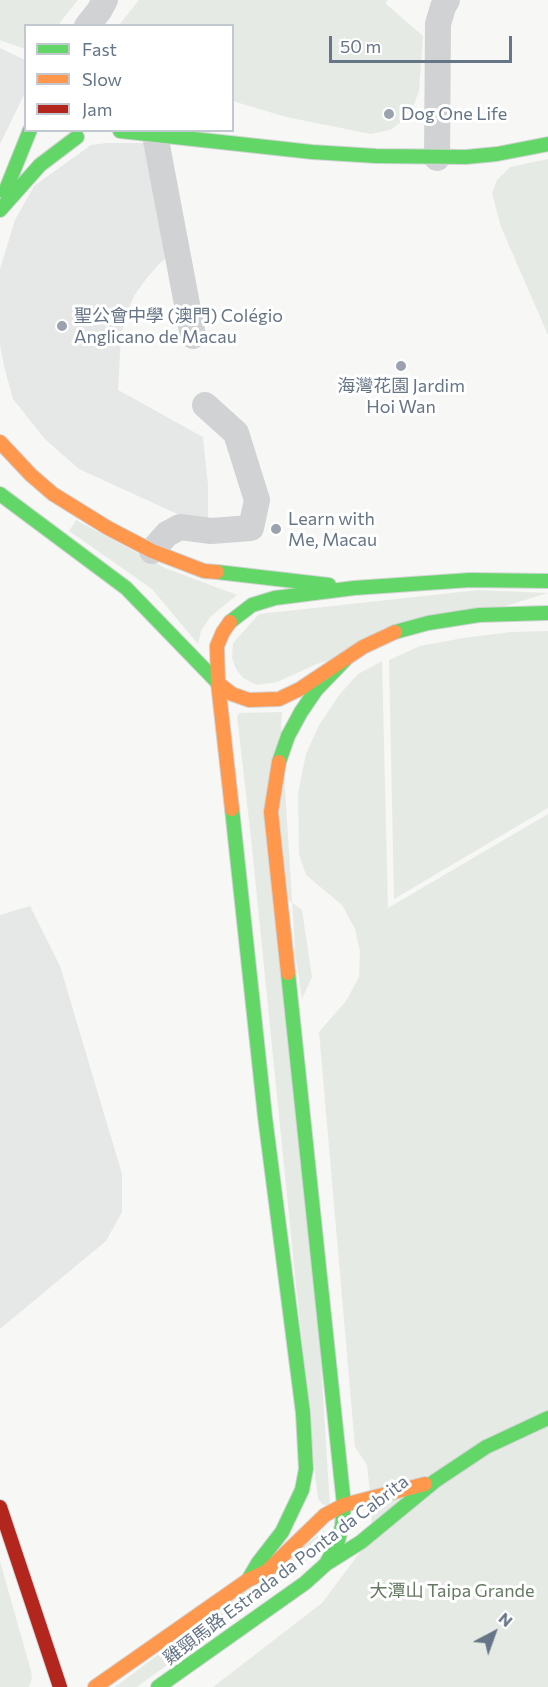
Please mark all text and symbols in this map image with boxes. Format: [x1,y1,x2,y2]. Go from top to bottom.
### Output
legend [24,24,234,132]
scale bar [332,24,515,62]
text: 50 m [340,35,381,57]
text: Fast [82,38,117,60]
text: Slow [82,68,122,90]
text: Jam [82,98,112,120]
place label: Dog One Life [401,103,507,125]
marker: Dog One Life [382,107,396,121]
place label: 聖公會中學 (澳門) Colégio Anglicano de Macau [74,305,283,348]
marker: 聖公會中學 (澳門) Colégio Anglicano de Macau [55,319,69,333]
marker: 海灣花園 Jardim Hoi Wan [394,359,408,373]
place label: 海灣花園 Jardim Hoi Wan [337,375,465,418]
place label: Learn with Me, Macau [288,508,377,550]
marker: Learn with Me, Macau [269,522,283,536]
street label: 雞頸馬路 Estrada da Ponta da Cabrita [159,1471,413,1669]
park label: 大潭山 Taipa Grande [370,1580,534,1602]
north arrow [464,1603,524,1663]
text: N [495,1608,517,1630]

